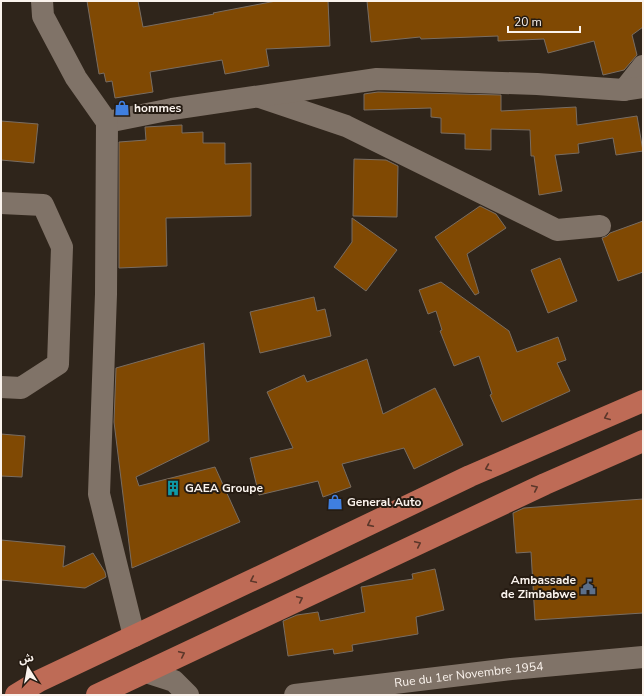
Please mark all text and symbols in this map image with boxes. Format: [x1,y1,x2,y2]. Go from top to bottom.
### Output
scale bar [508,8,580,34]
text: 20 m [514,14,542,30]
shop icon: hommes [113,99,131,117]
place label: hommes [134,100,181,116]
one-way arrow [604,412,612,420]
one-way arrow [484,464,491,472]
building icon: GAEA Groupe [164,479,182,497]
place label: GAEA Groupe [185,480,263,496]
one-way arrow [531,485,538,493]
shop icon: General Auto [326,493,344,511]
place label: General Auto [347,494,422,510]
one-way arrow [367,519,374,527]
one-way arrow [413,541,421,549]
place label: Ambassade de Zimbabwe [501,572,576,602]
one-way arrow [250,575,257,583]
public building icon: Ambassade de Zimbabwe [579,578,597,596]
one-way arrow [296,596,303,604]
north arrow [8,648,48,688]
text: ش [17,650,35,667]
one-way arrow [179,651,186,659]
street label: Rue du 1er Novembre 1954 [393,658,544,691]

